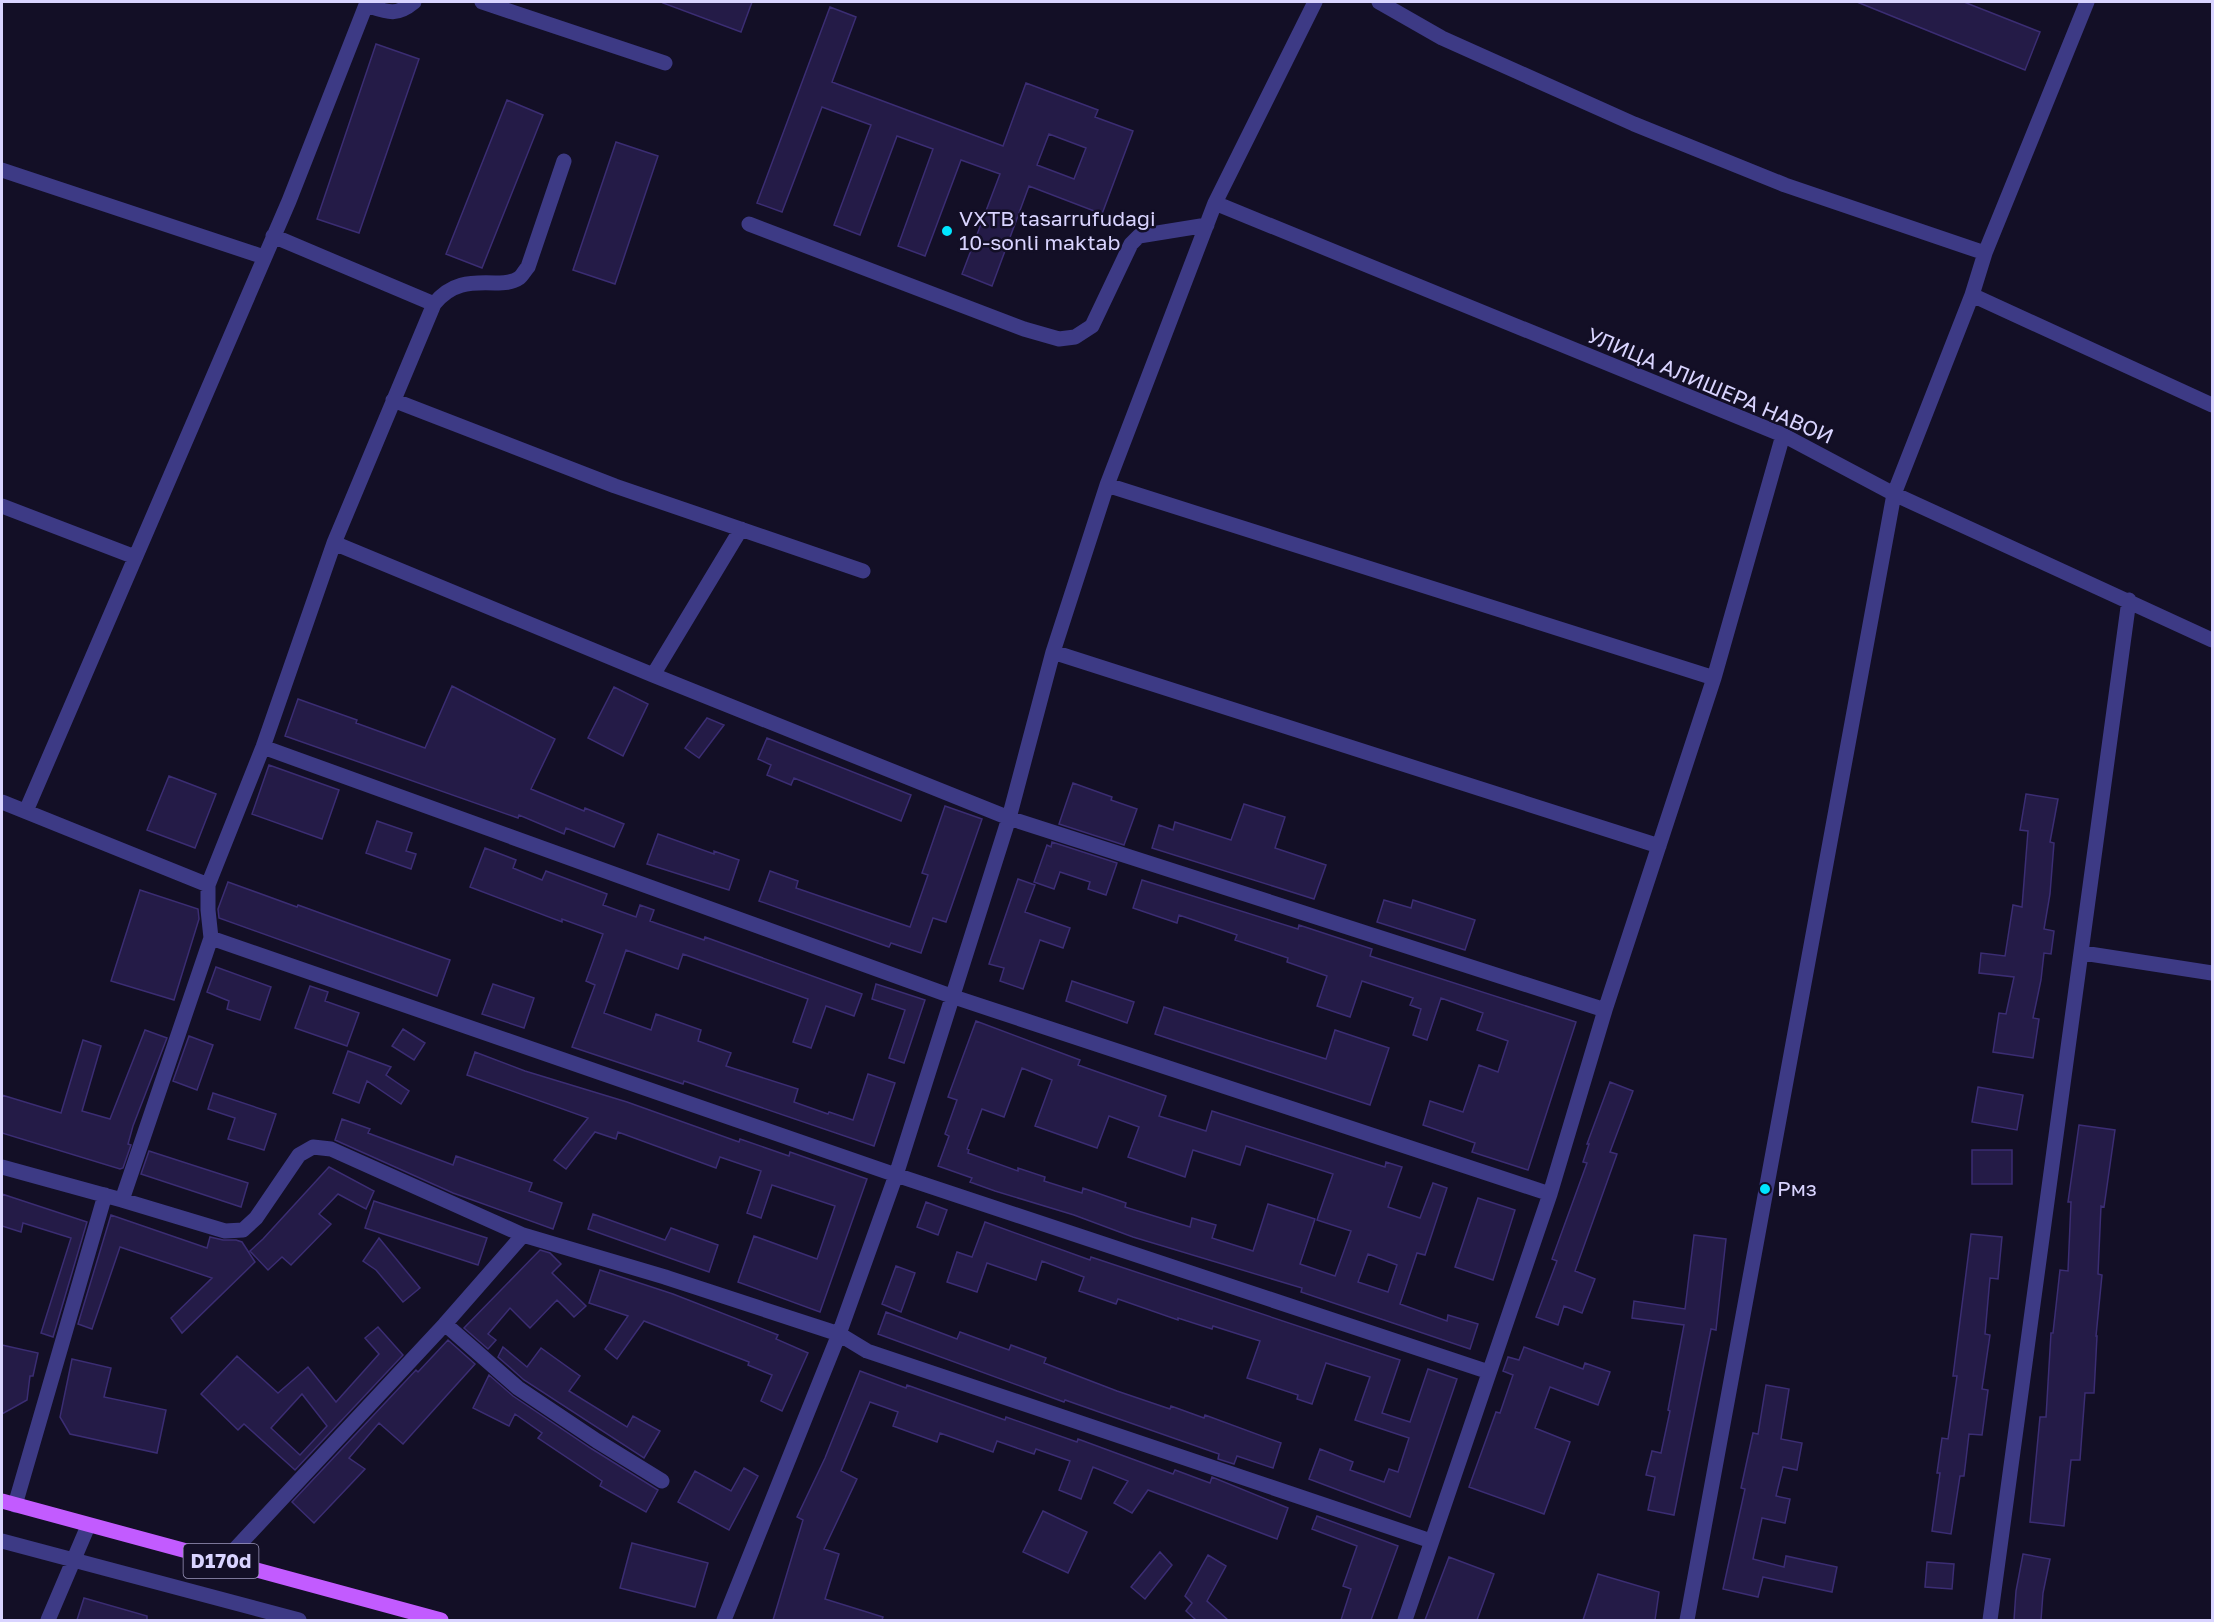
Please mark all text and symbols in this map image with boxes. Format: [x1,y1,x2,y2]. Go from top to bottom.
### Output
place label: VXTB tasarrufudagi 10-sonli maktab [959,205,1156,255]
marker: VXTB tasarrufudagi 10-sonli maktab [940,224,954,238]
street label: УЛИЦА АЛИШЕРА НАВОИ [1583,321,1838,449]
place label: Рмз [1777,1175,1817,1201]
marker: Рмз [1758,1182,1772,1196]
road number: D170d [184,1544,258,1578]

